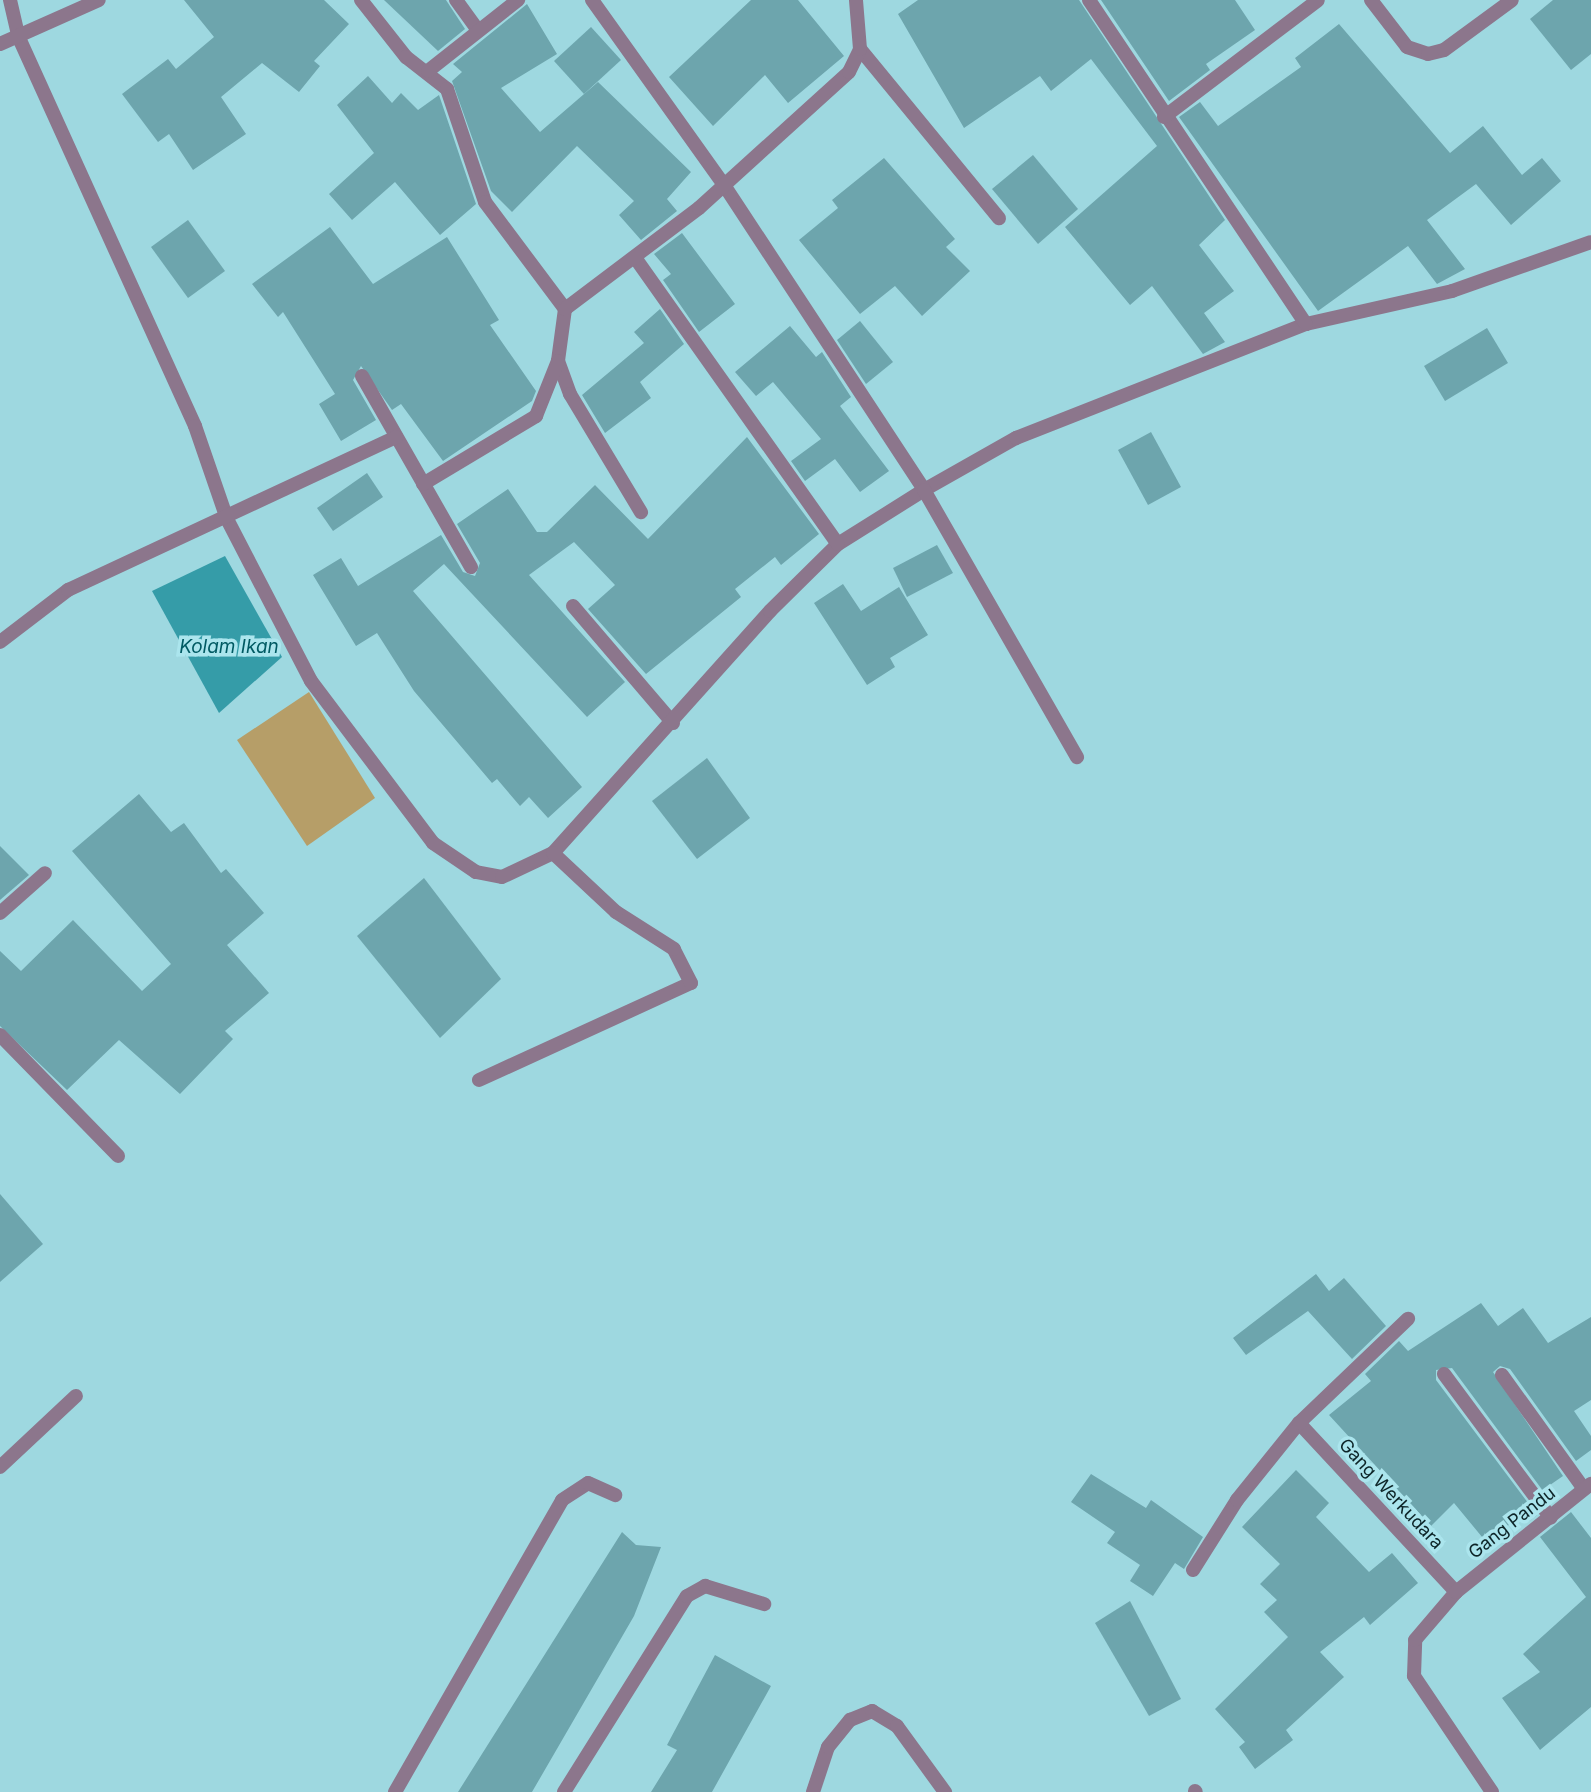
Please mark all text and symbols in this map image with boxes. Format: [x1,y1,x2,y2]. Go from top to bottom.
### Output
water label: Kolam Ikan [179,636,279,658]
street label: Gang Werkudara [1334,1434,1448,1554]
street label: Gang Pandu [1464,1482,1560,1564]

